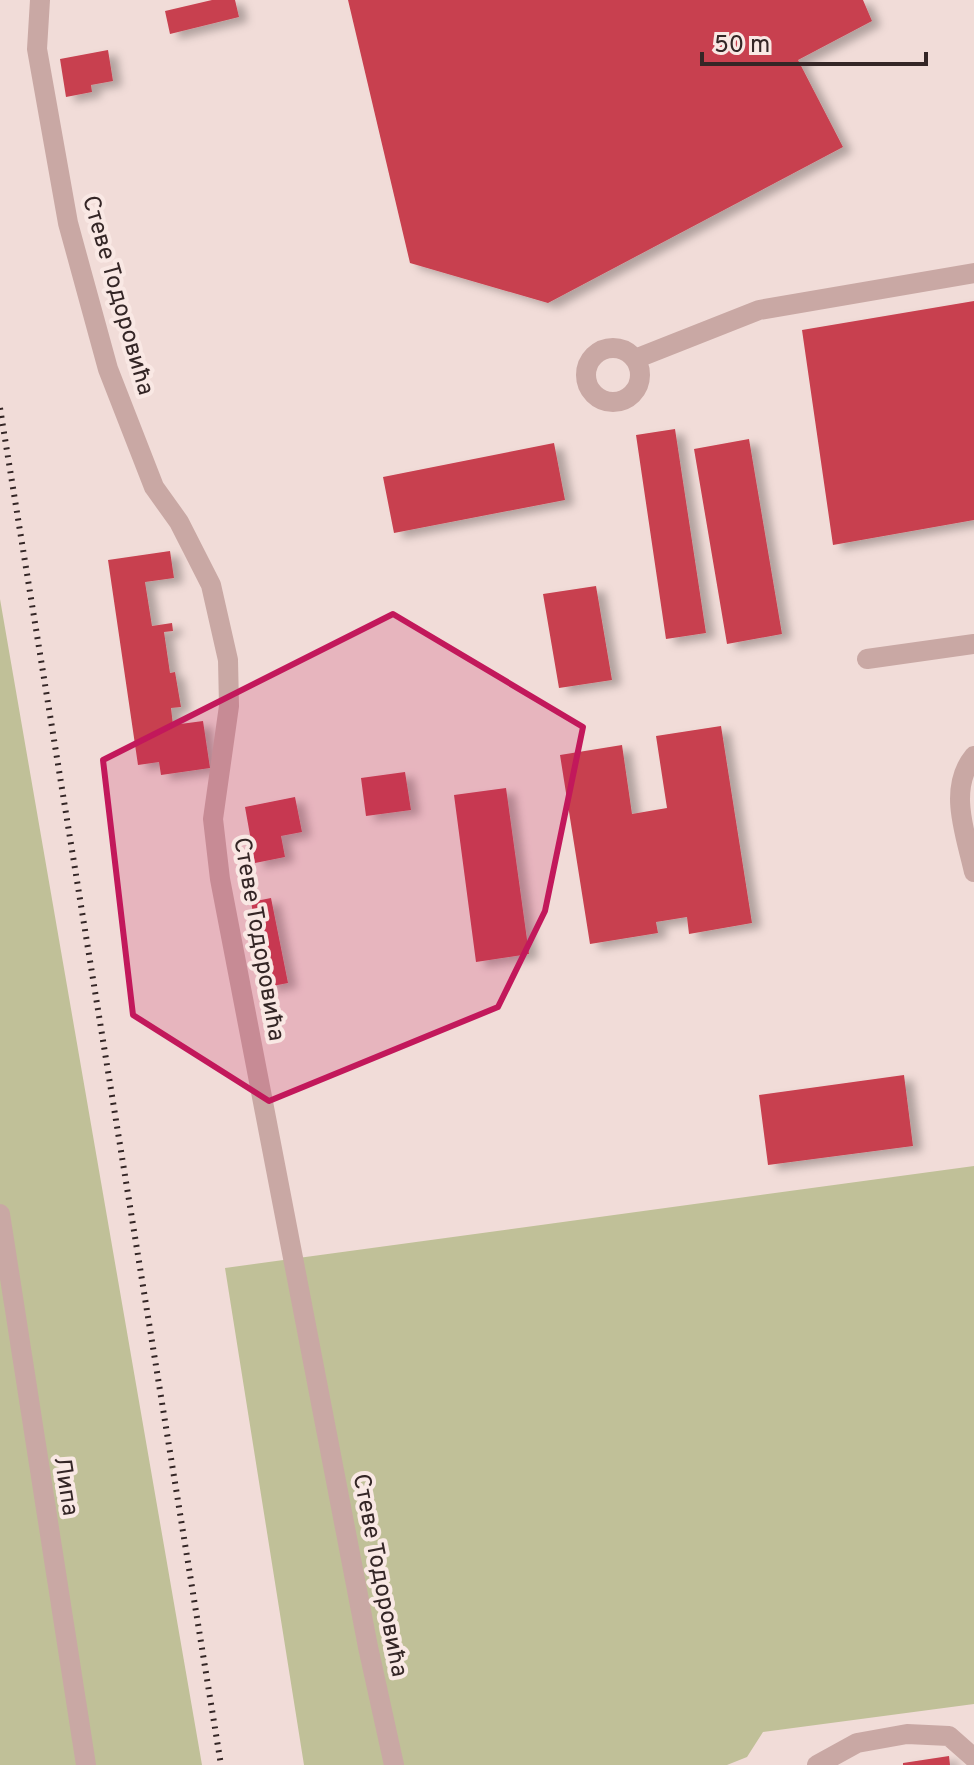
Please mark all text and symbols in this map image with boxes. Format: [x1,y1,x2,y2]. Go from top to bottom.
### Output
scale bar [702,16,926,66]
text: 50 m [714,31,770,61]
street label: Стеве Тодоровића [74,192,160,399]
street label: Стеве Тодоровића [225,835,291,1044]
street label: Липа [46,1455,84,1518]
street label: Стеве Тодоровића [345,1471,413,1680]

